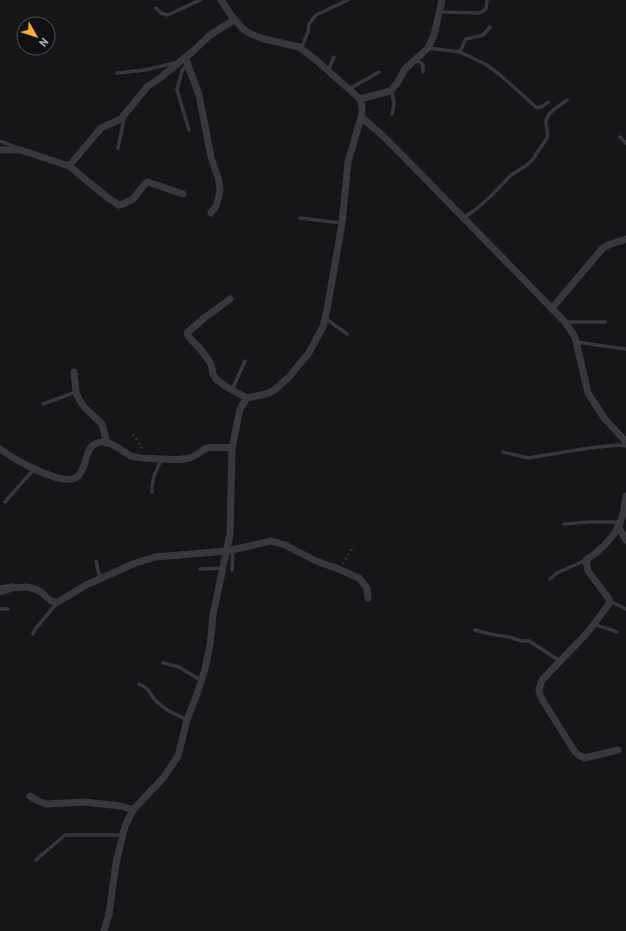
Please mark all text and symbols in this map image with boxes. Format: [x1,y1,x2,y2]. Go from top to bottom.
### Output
north arrow [16,16,56,56]
text: N [37,36,52,50]

